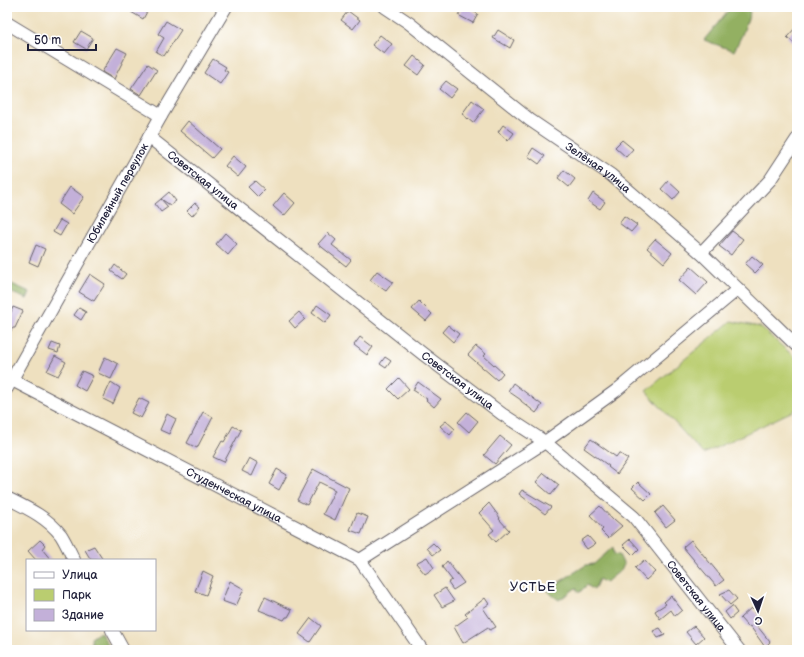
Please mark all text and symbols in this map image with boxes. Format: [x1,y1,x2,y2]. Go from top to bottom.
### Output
scale bar [28,26,96,52]
text: 50 m [34,33,61,48]
street label: Зелёная улица [563,140,634,196]
street label: Юбилейный переулок [84,141,151,245]
street label: Советская улица [165,148,242,212]
street label: Советская улица [419,349,497,412]
street label: Студенческая улица [184,465,284,525]
street label: Советская улица [664,558,729,635]
legend [26,559,156,631]
text: Улица [62,568,98,583]
district label: УСТЬЕ [510,579,556,595]
text: Парк [62,588,92,603]
north arrow [738,591,778,631]
text: Здание [62,608,104,623]
text: С [754,614,763,627]

